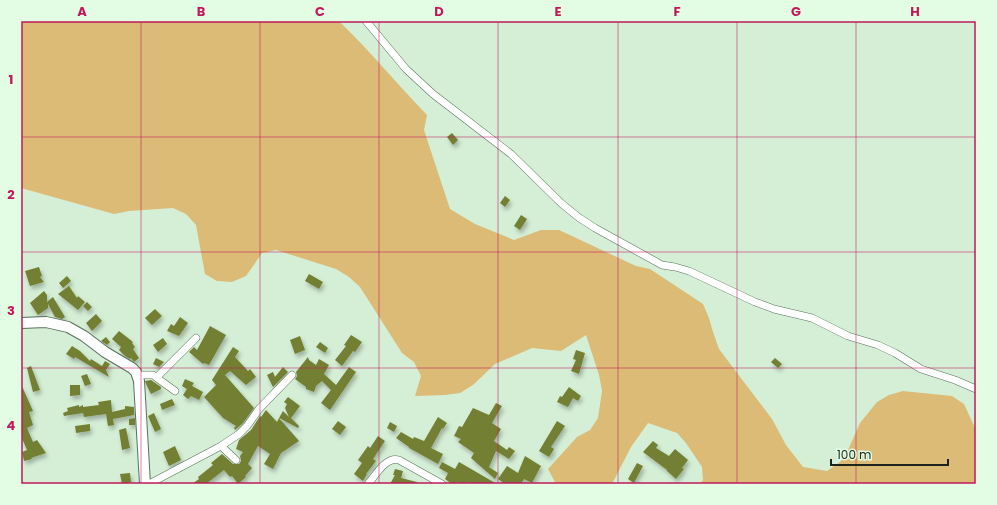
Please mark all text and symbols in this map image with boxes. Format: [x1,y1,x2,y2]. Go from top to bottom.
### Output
text: A [77,2,87,21]
text: B [197,2,206,21]
text: C [315,2,325,21]
text: D [434,2,444,21]
text: E [554,2,562,21]
text: F [673,2,681,21]
text: G [791,2,801,21]
text: H [910,2,920,21]
text: 1 [9,70,13,89]
text: 2 [7,185,15,204]
text: 3 [7,301,15,320]
text: 4 [7,416,16,435]
scale bar [831,441,948,467]
text: 100 m [837,446,871,463]

